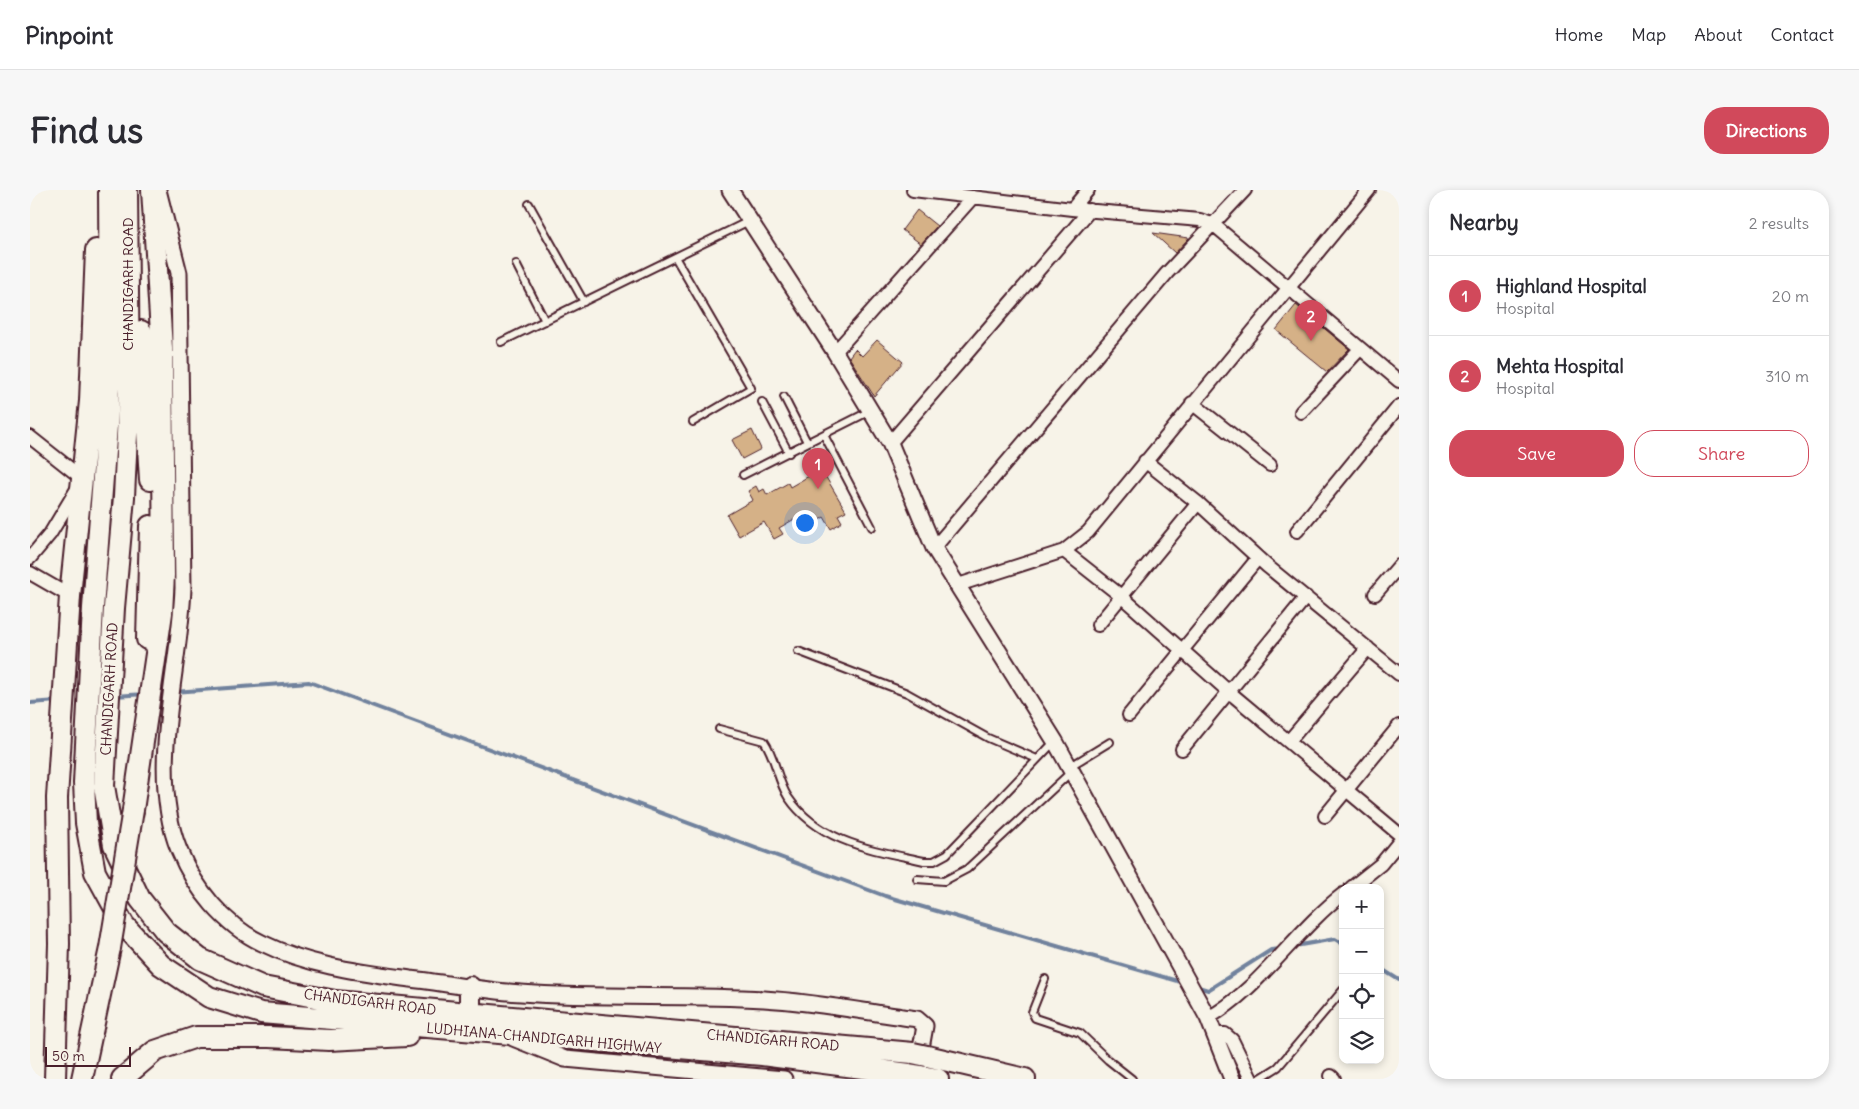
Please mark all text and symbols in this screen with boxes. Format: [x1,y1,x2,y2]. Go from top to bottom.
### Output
text: Pinpoint [25,20,113,50]
text: Home [1555,23,1603,46]
text: Map [1631,23,1666,46]
text: About [1694,23,1742,46]
text: Contact [1770,23,1834,46]
button: Directions [1704,107,1829,154]
text: Find us [30,108,143,152]
text: Nearby [1449,209,1519,236]
text: 2 results [1749,213,1809,233]
street label: CHANDIGARH ROAD [119,217,137,351]
text: Highland Hospital [1496,274,1647,298]
text: 1 [1462,286,1468,306]
text: 20 m [1772,286,1809,306]
text: Hospital [1496,298,1555,318]
pin: 2 [1295,300,1327,341]
text: Mehta Hospital [1496,354,1624,378]
text: 2 [1461,366,1469,386]
text: 310 m [1765,366,1809,386]
text: Hospital [1496,378,1555,398]
button: Save [1449,430,1624,477]
button: Share [1634,430,1809,477]
pin: 1 [802,448,834,489]
your location [792,510,818,536]
street label: CHANDIGARH ROAD [97,622,121,756]
map controls [1339,884,1384,1064]
button: + [1339,884,1384,929]
button: − [1339,929,1384,974]
button: locate [1339,974,1384,1019]
street label: CHANDIGARH ROAD [303,985,437,1019]
street label: LUDHIANA-CHANDIGARH HIGHWAY [426,1019,662,1057]
button: layers [1339,1019,1384,1064]
street label: CHANDIGARH ROAD [706,1025,840,1055]
scale bar [45,1044,131,1067]
text: 50 m [52,1047,85,1065]

